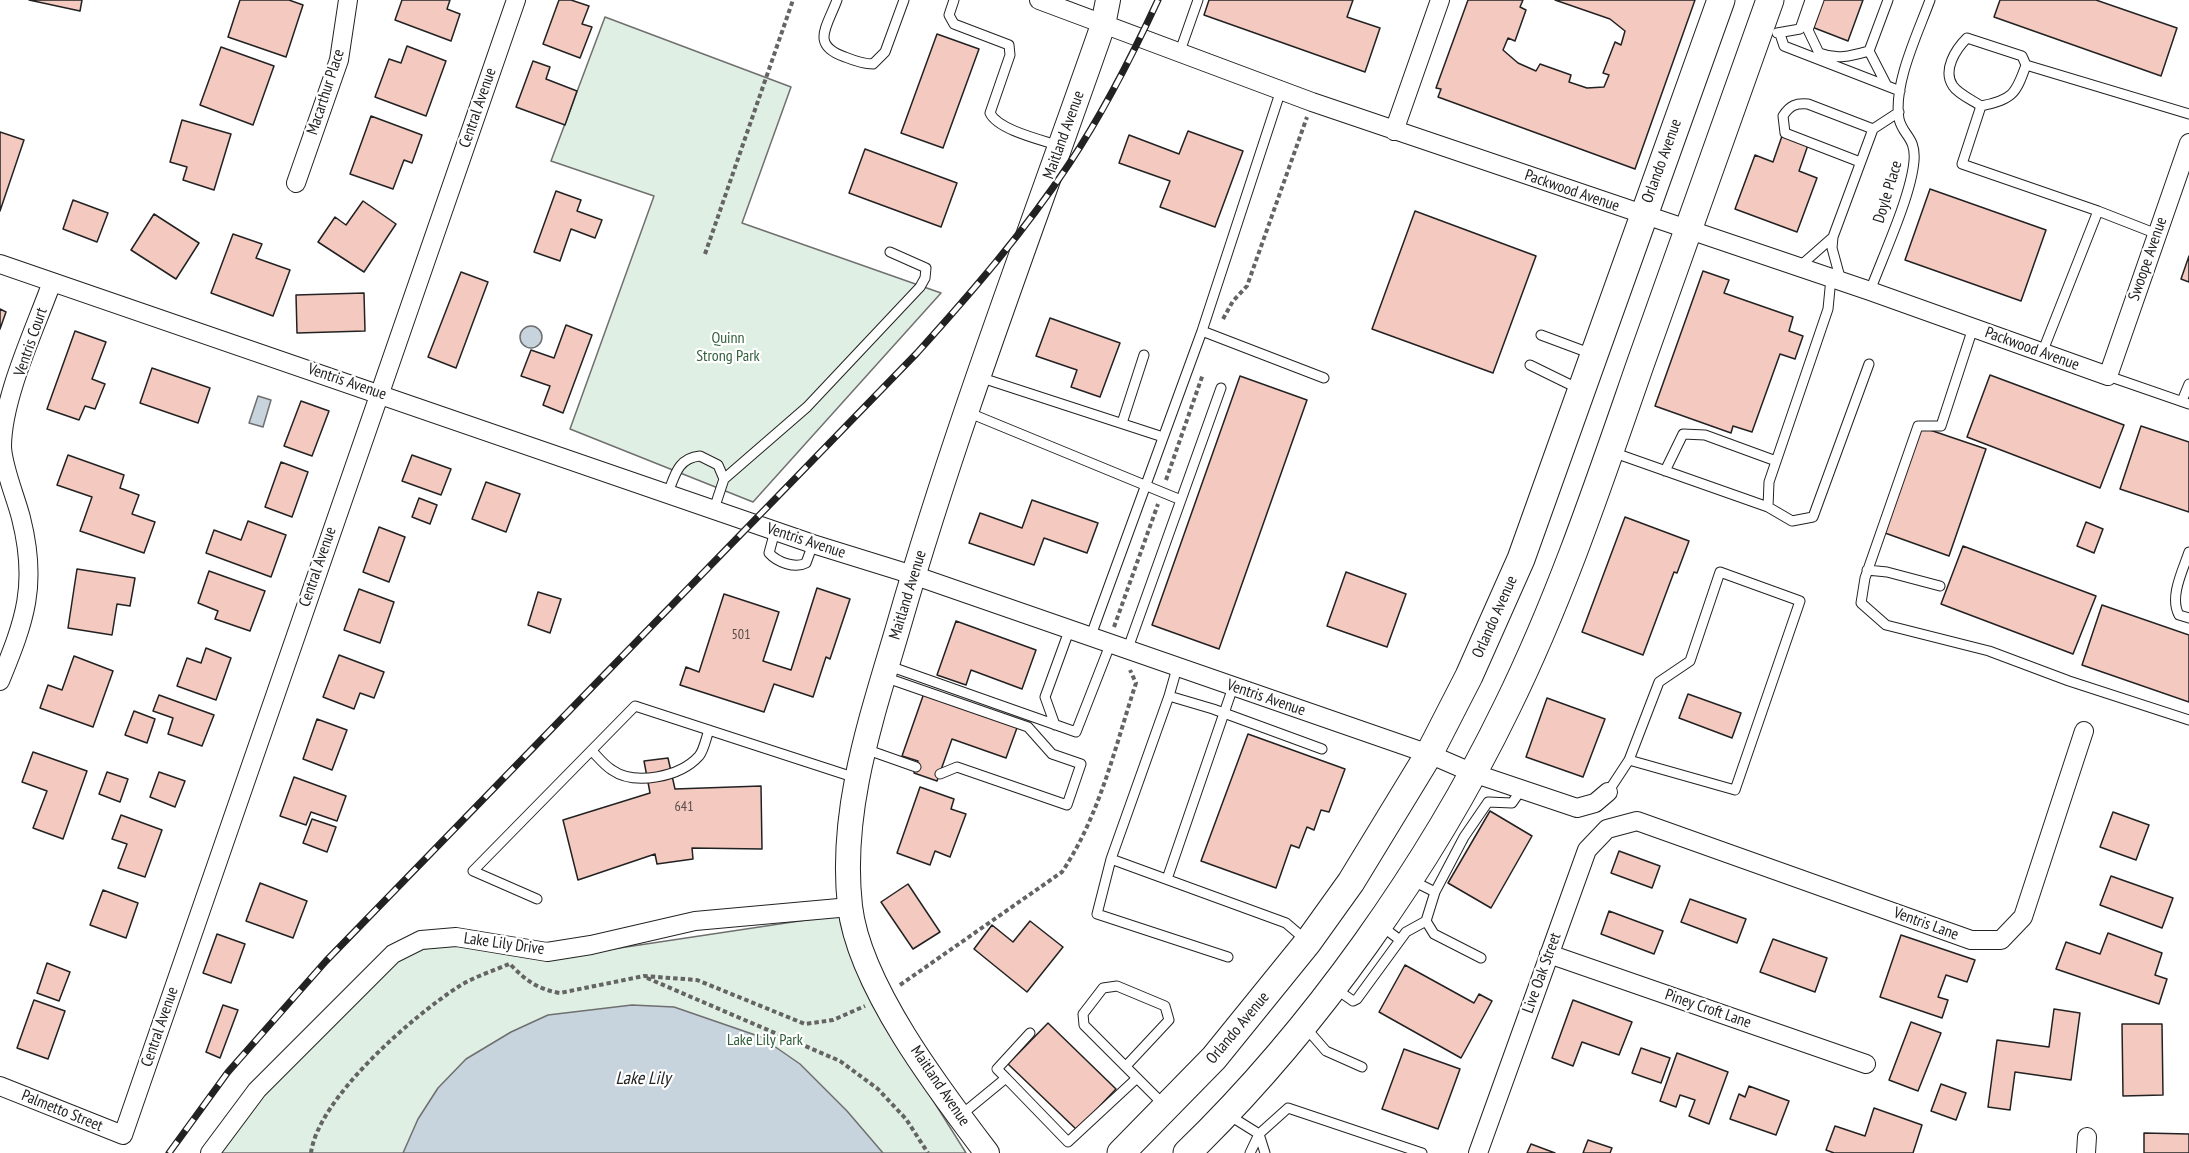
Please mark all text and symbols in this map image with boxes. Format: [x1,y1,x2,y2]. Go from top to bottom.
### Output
street label: Macarthur Place [303,47,349,137]
street label: Central Avenue [455,66,501,150]
street label: Maitland Avenue [1039,88,1089,182]
street label: Orlando Avenue [1638,116,1686,206]
street label: Doyle Place [1869,158,1907,226]
street label: Packwood Avenue [1522,166,1622,216]
street label: Swoope Avenue [2125,215,2171,303]
street label: Ventris Court [10,305,52,379]
street label: Packwood Avenue [1982,323,2082,375]
park label: Quinn Strong Park [696,328,760,366]
street label: Ventris Avenue [305,360,389,404]
street label: Ventris Avenue [764,519,848,563]
street label: Central Avenue [295,525,341,609]
street label: Maitland Avenue [885,548,931,642]
street label: Orlando Avenue [1468,573,1522,661]
house number: 501 [732,627,750,643]
street label: Ventris Avenue [1224,676,1308,720]
house number: 641 [675,799,693,815]
street label: Ventris Lane [1891,903,1961,945]
street label: Lake Lily Drive [462,929,546,959]
street label: Live Oak Street [1519,930,1565,1016]
street label: Central Avenue [137,985,183,1069]
street label: Piney Croft Lane [1662,985,1754,1033]
street label: Orlando Avenue [1202,988,1274,1068]
park label: Lake Lily Park [727,1030,803,1050]
street label: Maitland Avenue [906,1042,974,1130]
water label: Lake Lily [616,1068,670,1090]
street label: Palmetto Street [19,1086,105,1136]

